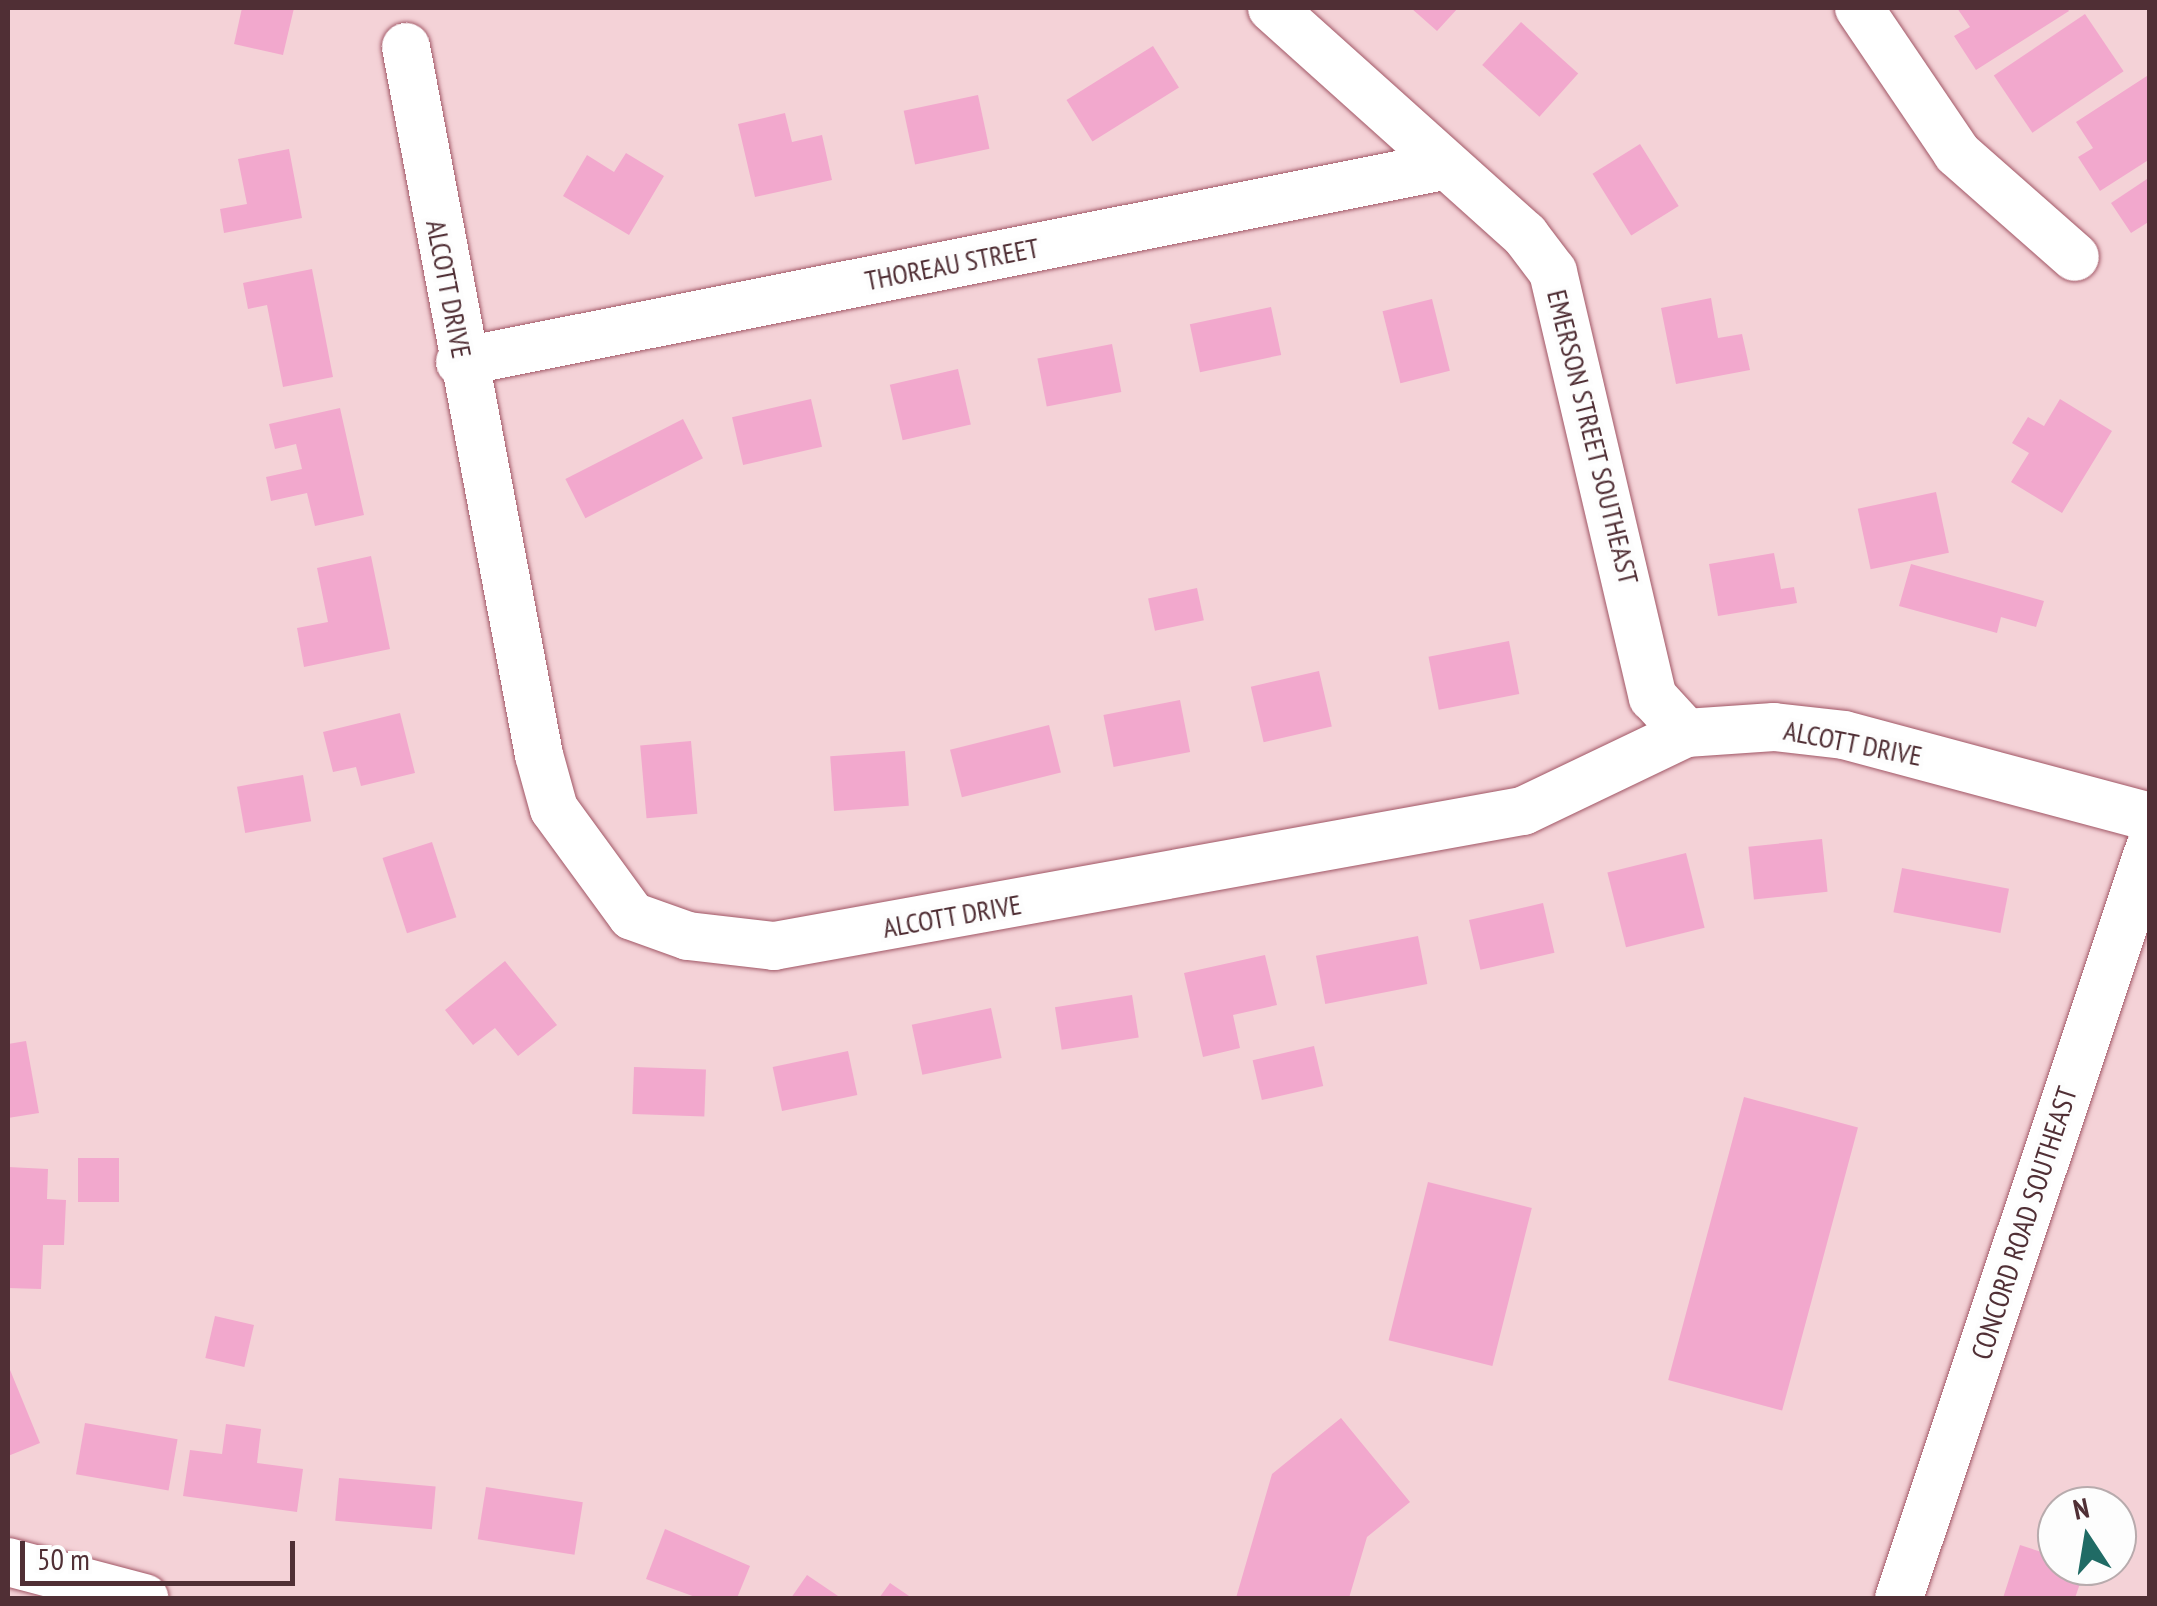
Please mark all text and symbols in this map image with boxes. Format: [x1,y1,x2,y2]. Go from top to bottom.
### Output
street label: ALCOTT DRIVE [419,217,479,361]
street label: THOREAU STREET [862,231,1042,297]
street label: EMERSON STREET SOUTHEAST [1540,286,1646,588]
street label: ALCOTT DRIVE [1781,713,1925,773]
street label: ALCOTT DRIVE [880,887,1024,945]
street label: CONCORD ROAD SOUTHEAST [1964,1082,2084,1364]
north arrow [2037,1486,2137,1586]
text: N [2070,1488,2092,1528]
scale bar [25,1521,300,1583]
text: 50 m [37,1539,90,1578]

